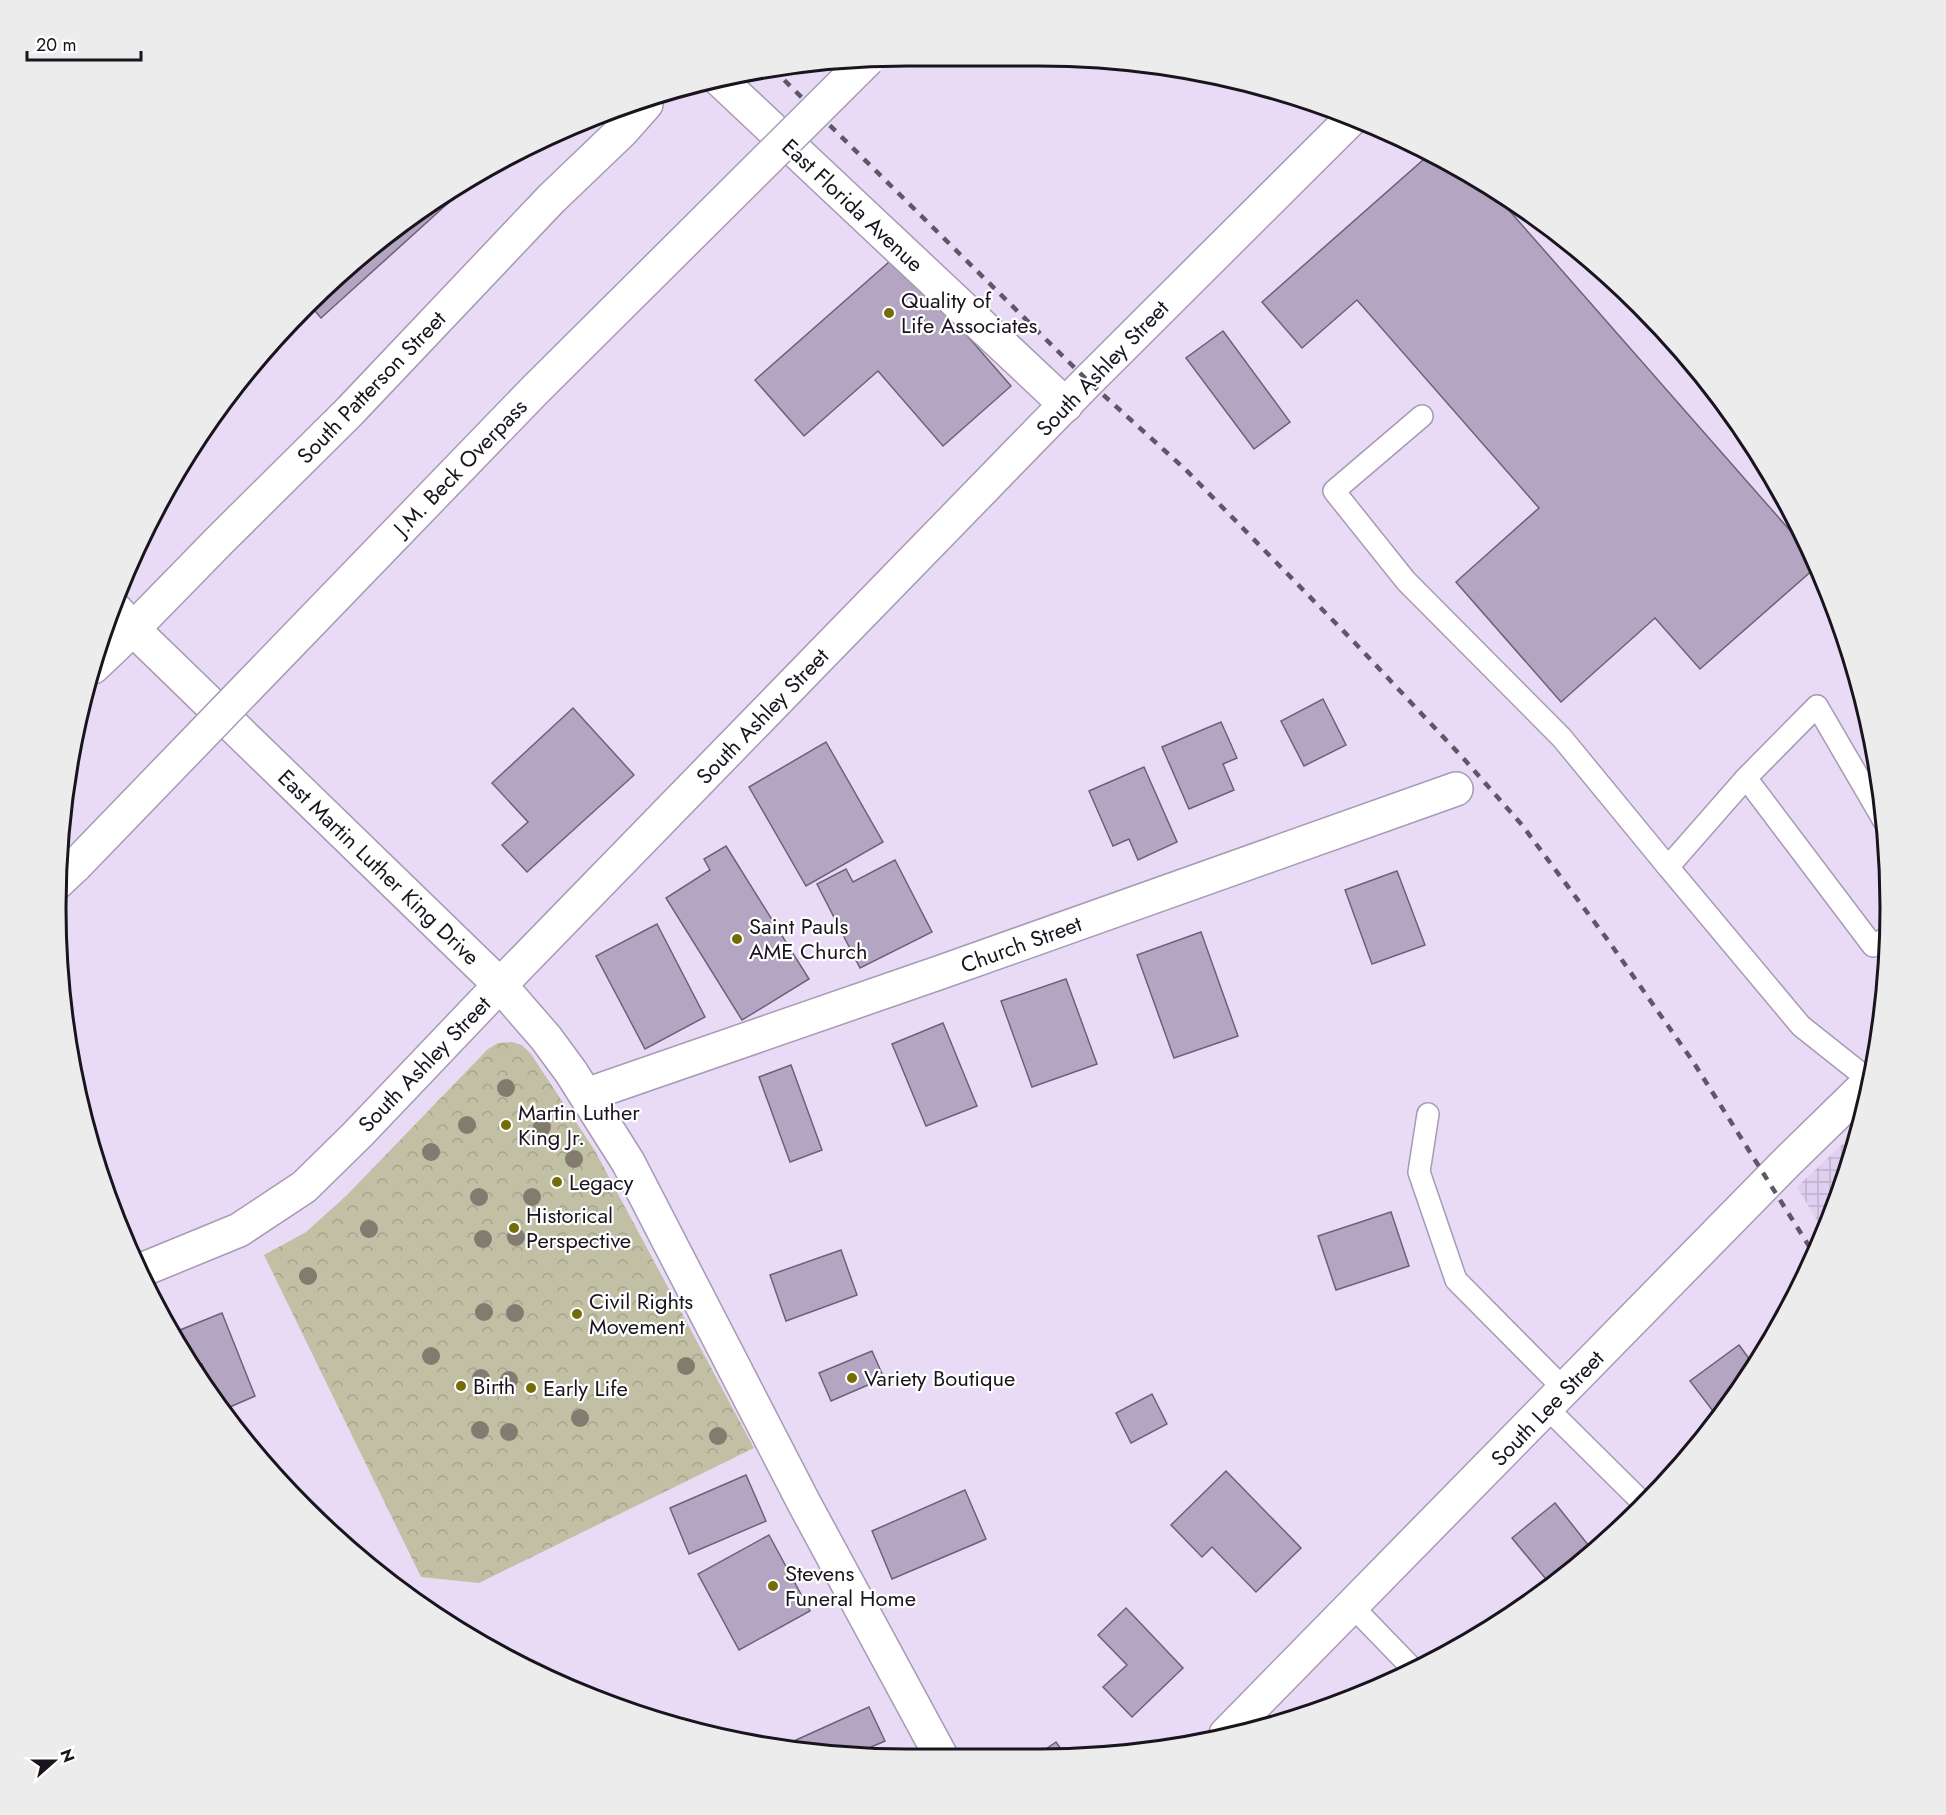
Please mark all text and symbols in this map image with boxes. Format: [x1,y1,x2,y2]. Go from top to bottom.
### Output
scale bar [27,24,141,62]
text: 20 m [36,32,76,58]
street label: East Florida Avenue [775,131,931,279]
place label: Quality of Life Associates [901,284,1038,341]
street label: South Ashley Street [1028,292,1176,443]
street label: South Patterson Street [289,303,453,471]
marker: Quality of Life Associates [882,306,896,320]
street label: J.M. Beck Overpass [384,391,534,545]
street label: South Ashley Street [688,640,836,791]
street label: East Martin Luther King Drive [271,762,487,972]
street label: Church Street [956,907,1087,981]
place label: Saint Pauls AME Church [749,910,868,967]
marker: Saint Pauls AME Church [730,932,744,946]
street label: South Ashley Street [350,988,498,1139]
place label: Martin Luther King Jr. [518,1096,640,1153]
marker: Martin Luther King Jr. [499,1118,513,1132]
place label: Legacy [569,1166,634,1198]
marker: Legacy [550,1175,564,1189]
place label: Historical Perspective [526,1199,631,1256]
marker: Historical Perspective [507,1221,521,1235]
place label: Civil Rights Movement [589,1285,693,1342]
marker: Civil Rights Movement [570,1307,584,1321]
street label: South Lee Street [1483,1342,1611,1473]
place label: Variety Boutique [864,1362,1015,1394]
place label: Birth [473,1370,515,1402]
marker: Variety Boutique [845,1371,859,1385]
place label: Early Life [543,1372,628,1404]
marker: Birth [454,1379,468,1393]
marker: Early Life [524,1381,538,1395]
place label: Stevens Funeral Home [785,1557,916,1614]
marker: Stevens Funeral Home [766,1579,780,1593]
north arrow [24,1731,84,1791]
text: N [55,1746,81,1766]

